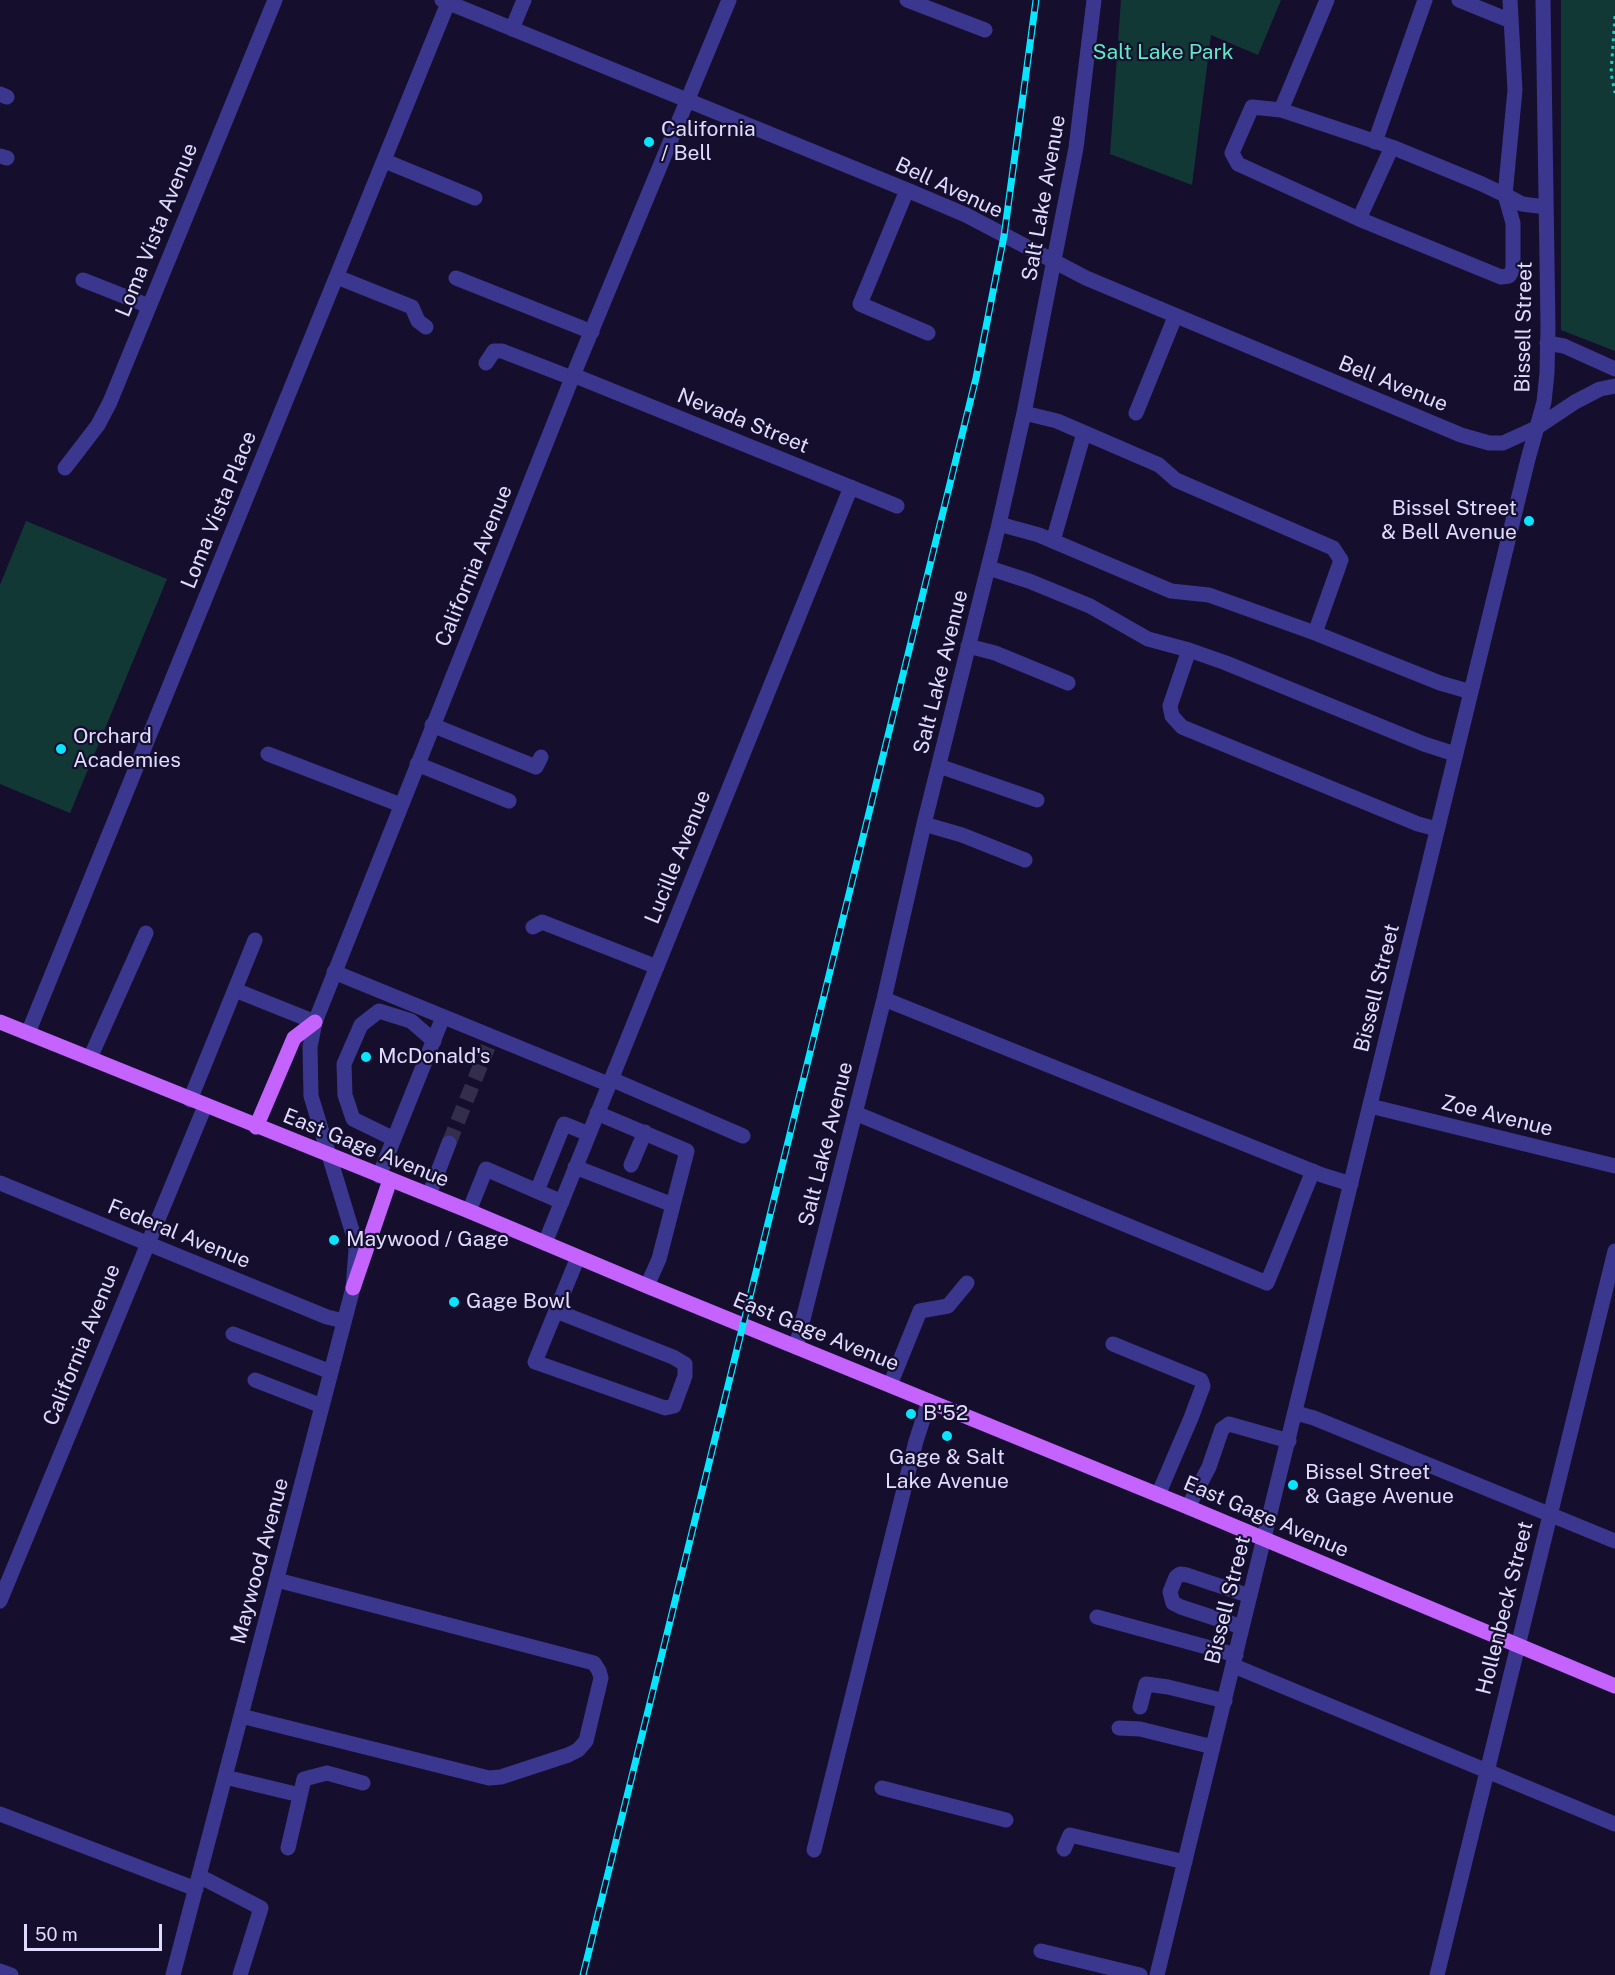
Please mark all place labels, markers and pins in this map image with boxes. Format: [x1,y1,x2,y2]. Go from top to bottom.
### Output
place label: California / Bell [661,117,756,167]
marker: California / Bell [642,135,656,149]
place label: Bissel Street & Bell Avenue [1381,496,1517,546]
marker: Bissel Street & Bell Avenue [1522,514,1536,528]
place label: Orchard Academies [73,724,181,774]
marker: Orchard Academies [54,742,68,756]
place label: McDonald's [378,1044,490,1070]
marker: McDonald's [359,1050,373,1064]
place label: Maywood / Gage [346,1227,509,1253]
marker: Maywood / Gage [327,1233,341,1247]
place label: Gage Bowl [466,1289,571,1315]
marker: Gage Bowl [447,1295,461,1309]
place label: B'52 [923,1401,968,1427]
marker: B'52 [904,1407,918,1421]
marker: Gage & Salt Lake Avenue [940,1429,954,1443]
place label: Gage & Salt Lake Avenue [885,1445,1009,1495]
place label: Bissel Street & Gage Avenue [1305,1460,1454,1510]
marker: Bissel Street & Gage Avenue [1286,1478,1300,1492]

